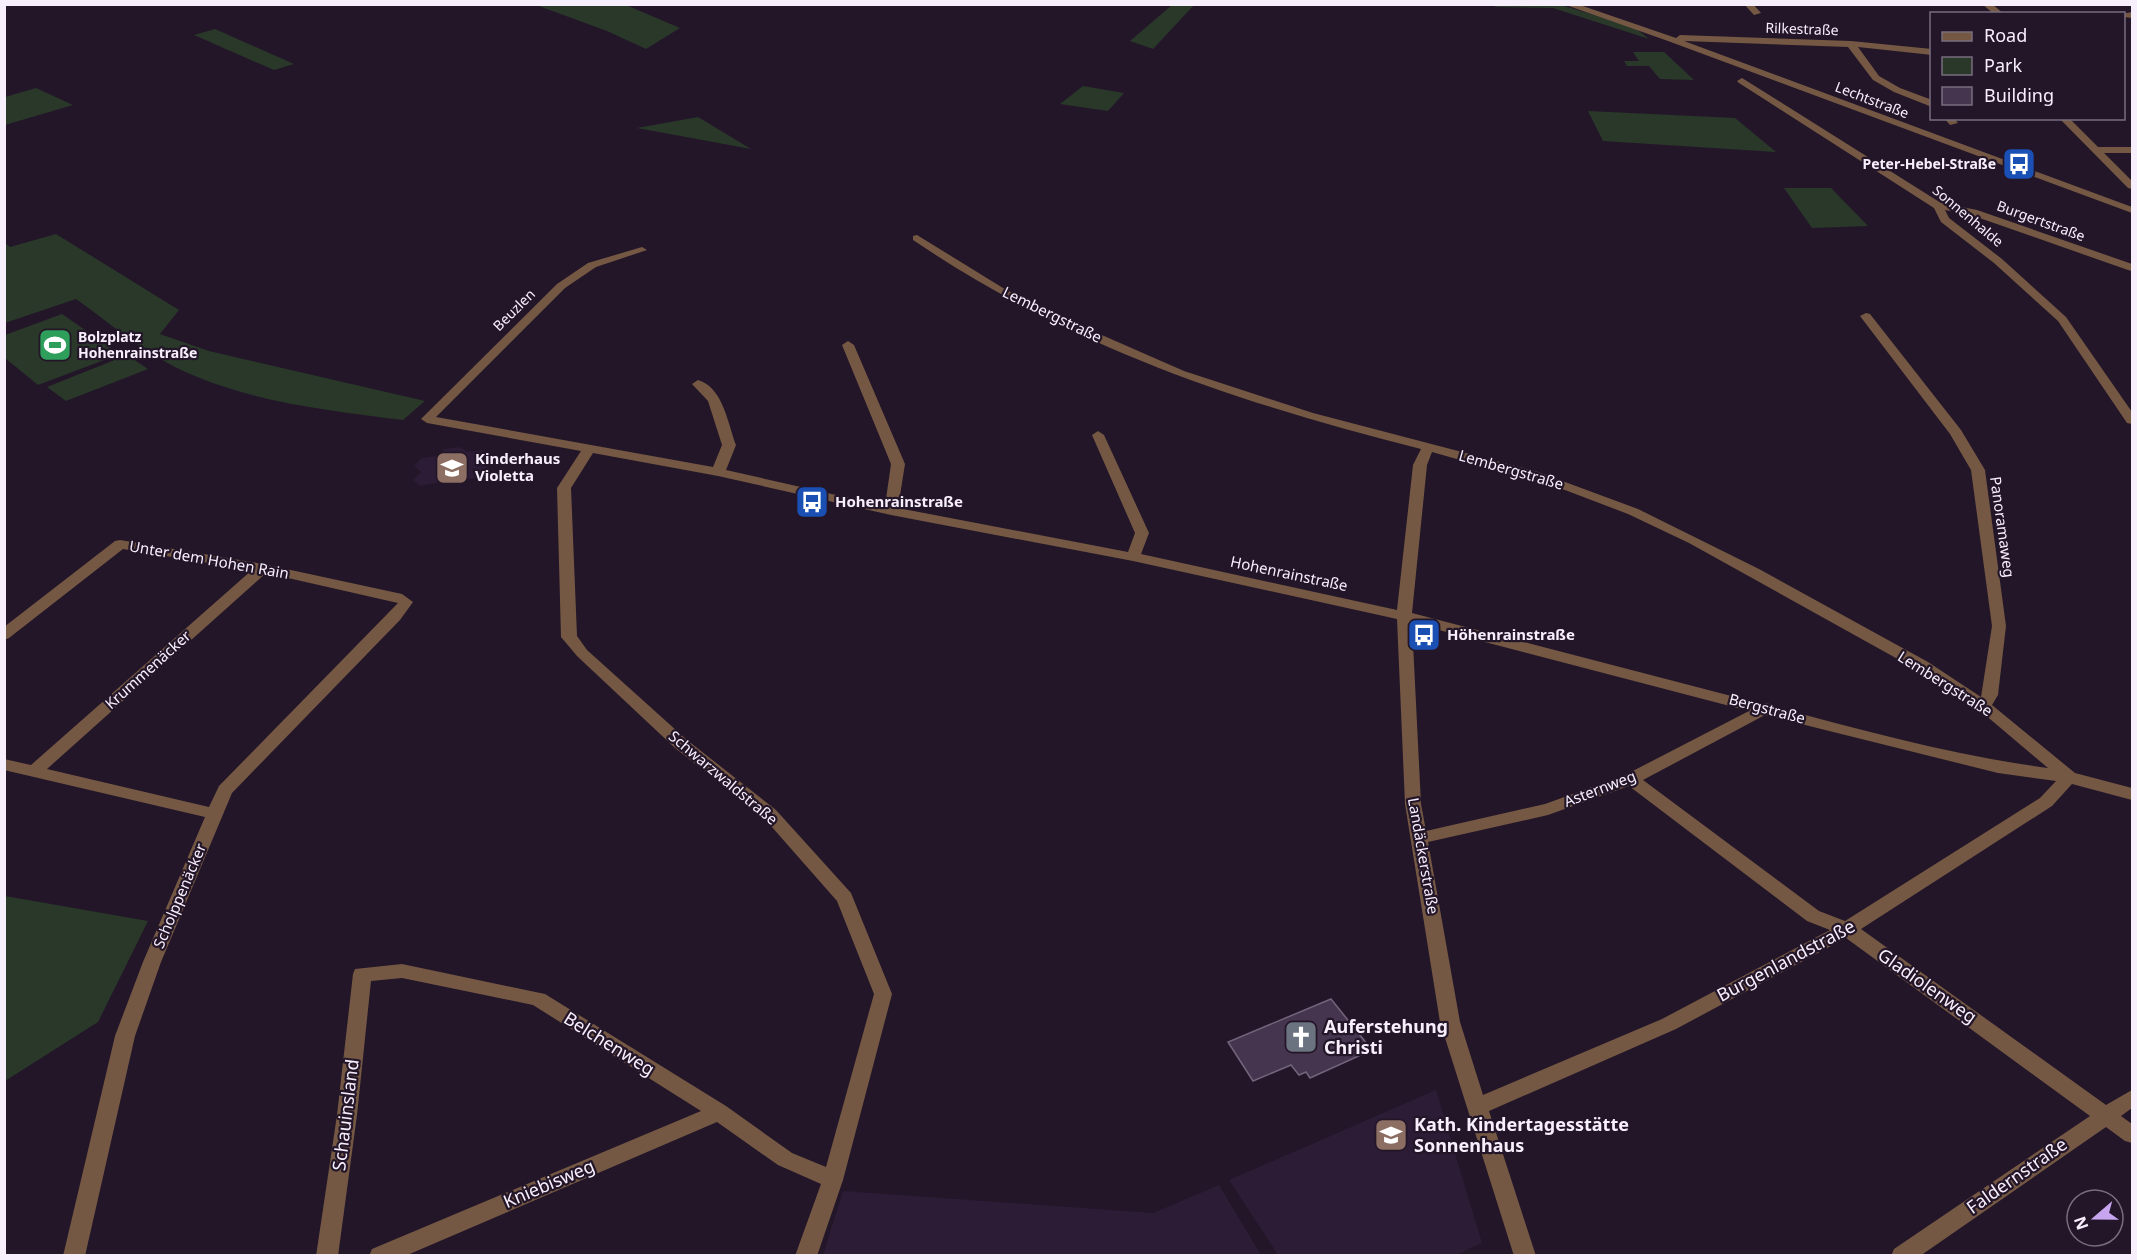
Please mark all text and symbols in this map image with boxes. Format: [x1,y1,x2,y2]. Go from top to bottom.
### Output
legend [1930,12,2125,120]
street label: Rilkestraße [1765,18,1839,39]
text: Road [1984,23,2027,47]
text: Park [1984,53,2022,77]
street label: Lechtstraße [1833,77,1912,122]
text: Building [1984,83,2054,107]
bus stop icon: Peter-Hebel-Straße [2001,146,2037,182]
place label: Peter-Hebel-Straße [1862,154,1996,173]
street label: Sonnenhalde [1929,180,2008,251]
street label: Burgertstraße [1994,196,2088,245]
street label: Lembergstraße [999,281,1105,347]
street label: Beuzlen [488,284,539,335]
sports icon: Bolzplatz Hohenrainstraße [37,327,73,363]
place label: Bolzplatz Hohenrainstraße [78,327,197,362]
street label: Lembergstraße [1457,445,1566,494]
place label: Kinderhaus Violetta [475,448,560,485]
school or university icon: Kinderhaus Violetta [434,450,470,486]
street label: Panoramaweg [1986,475,2020,579]
bus stop icon: Hohenrainstraße [794,484,830,520]
place label: Hohenrainstraße [835,491,963,511]
street label: Unter dem Hohen Rain [128,535,291,583]
street label: Hohenrainstraße [1229,551,1350,595]
bus stop icon: Höhenrainstraße [1406,617,1442,653]
place label: Höhenrainstraße [1447,624,1575,644]
street label: Krummenäcker [100,625,194,713]
street label: Lembergstraße [1894,646,1997,720]
street label: Bergstraße [1727,688,1808,728]
street label: Schwarzwaldstraße [665,726,782,829]
street label: Asternweg [1561,765,1639,811]
street label: Landäckerstraße [1404,796,1444,916]
street label: Scholppenäcker [148,840,210,951]
street label: Burgenlandstraße [1712,914,1859,1007]
street label: Gladiolenweg [1873,942,1982,1028]
street label: Belchenweg [560,1006,660,1081]
place label: Auferstehung Christi [1324,1014,1448,1059]
church icon: Auferstehung Christi [1283,1019,1319,1055]
street label: Schauinsland [326,1058,364,1172]
place label: Kath. Kindertagesstätte Sonnenhaus [1414,1112,1629,1157]
school or university icon: Kath. Kindertagesstätte Sonnenhaus [1373,1117,1409,1153]
street label: Faldernstraße [1961,1132,2072,1219]
street label: Kniebisweg [499,1153,598,1213]
north arrow [2065,1188,2125,1248]
text: N [2068,1213,2093,1233]

